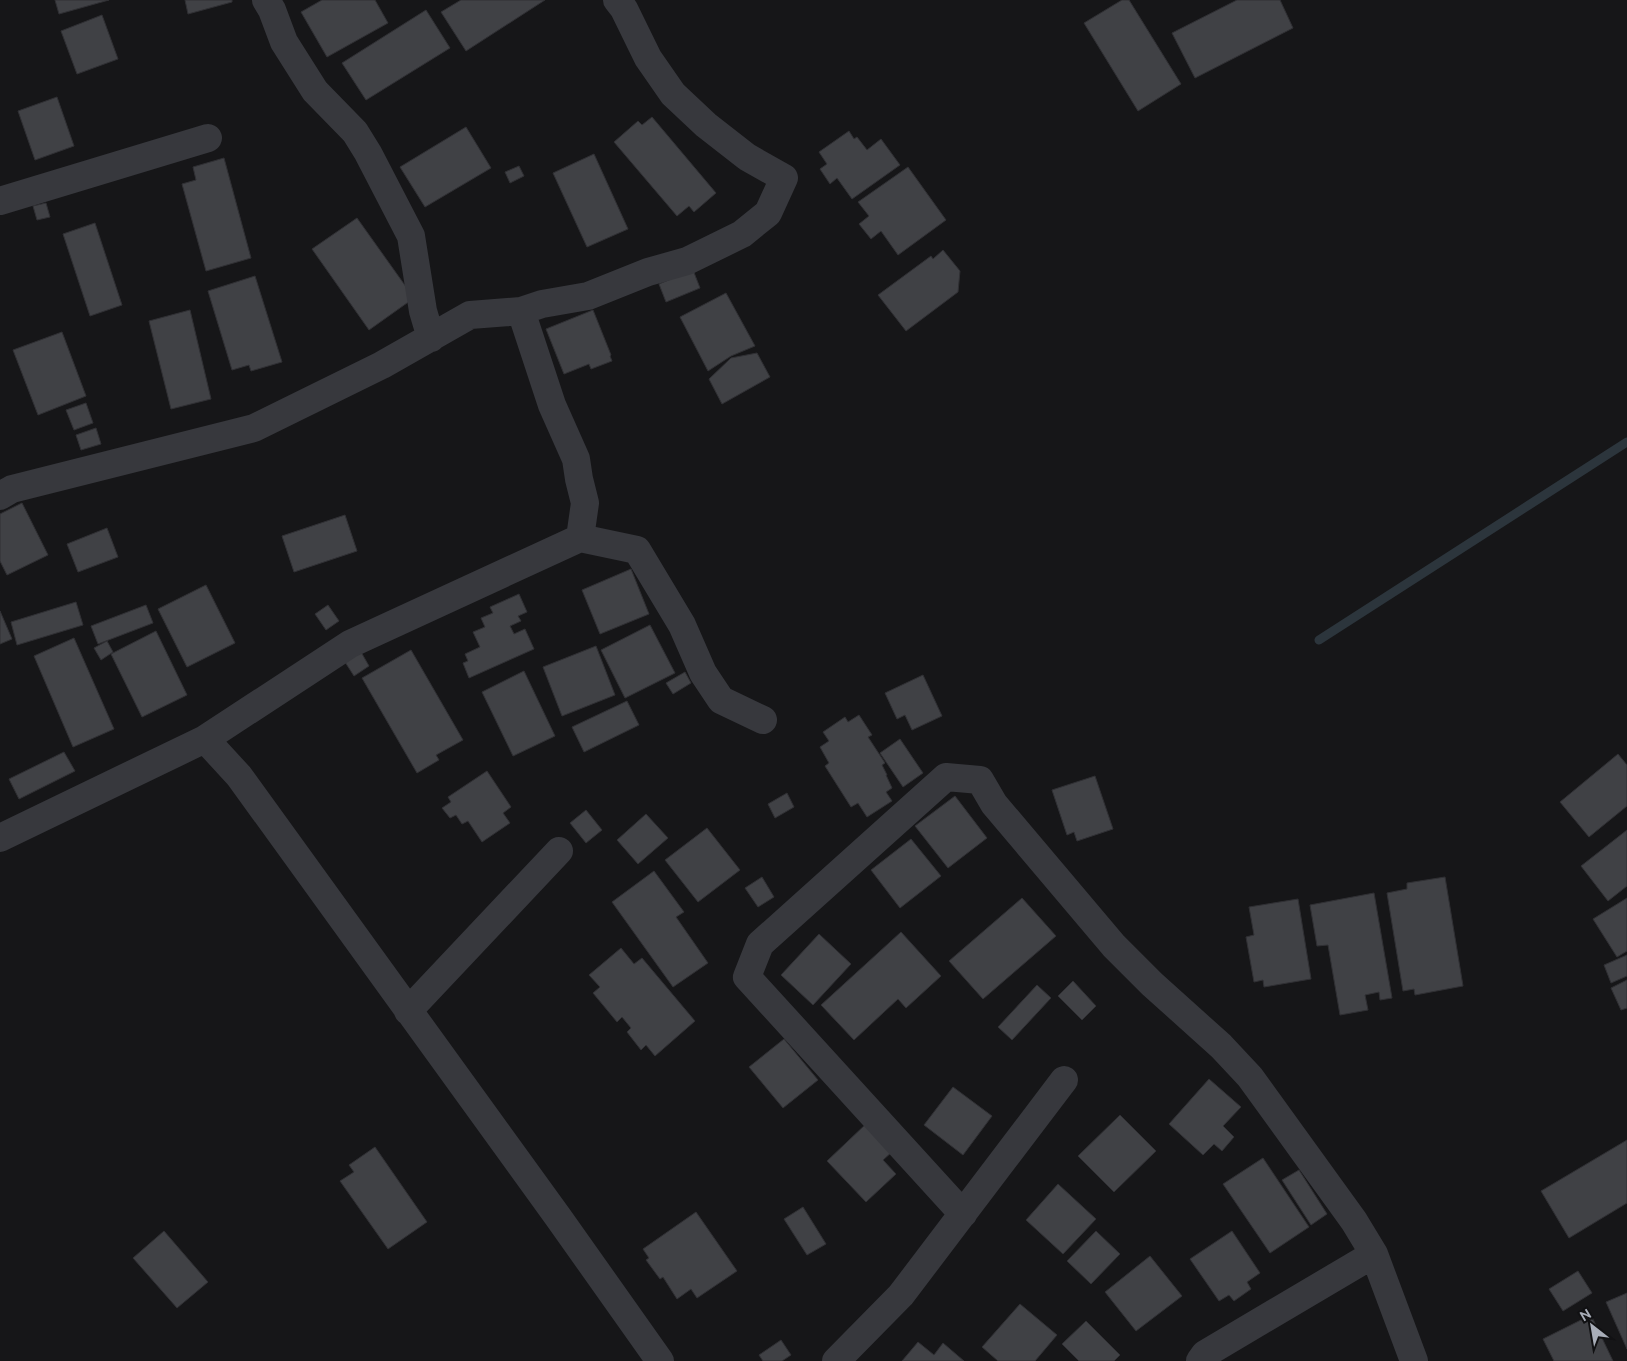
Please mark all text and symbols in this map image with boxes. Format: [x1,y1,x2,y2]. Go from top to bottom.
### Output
north arrow [1567,1301,1617,1351]
text: N [1577,1305,1594,1324]

